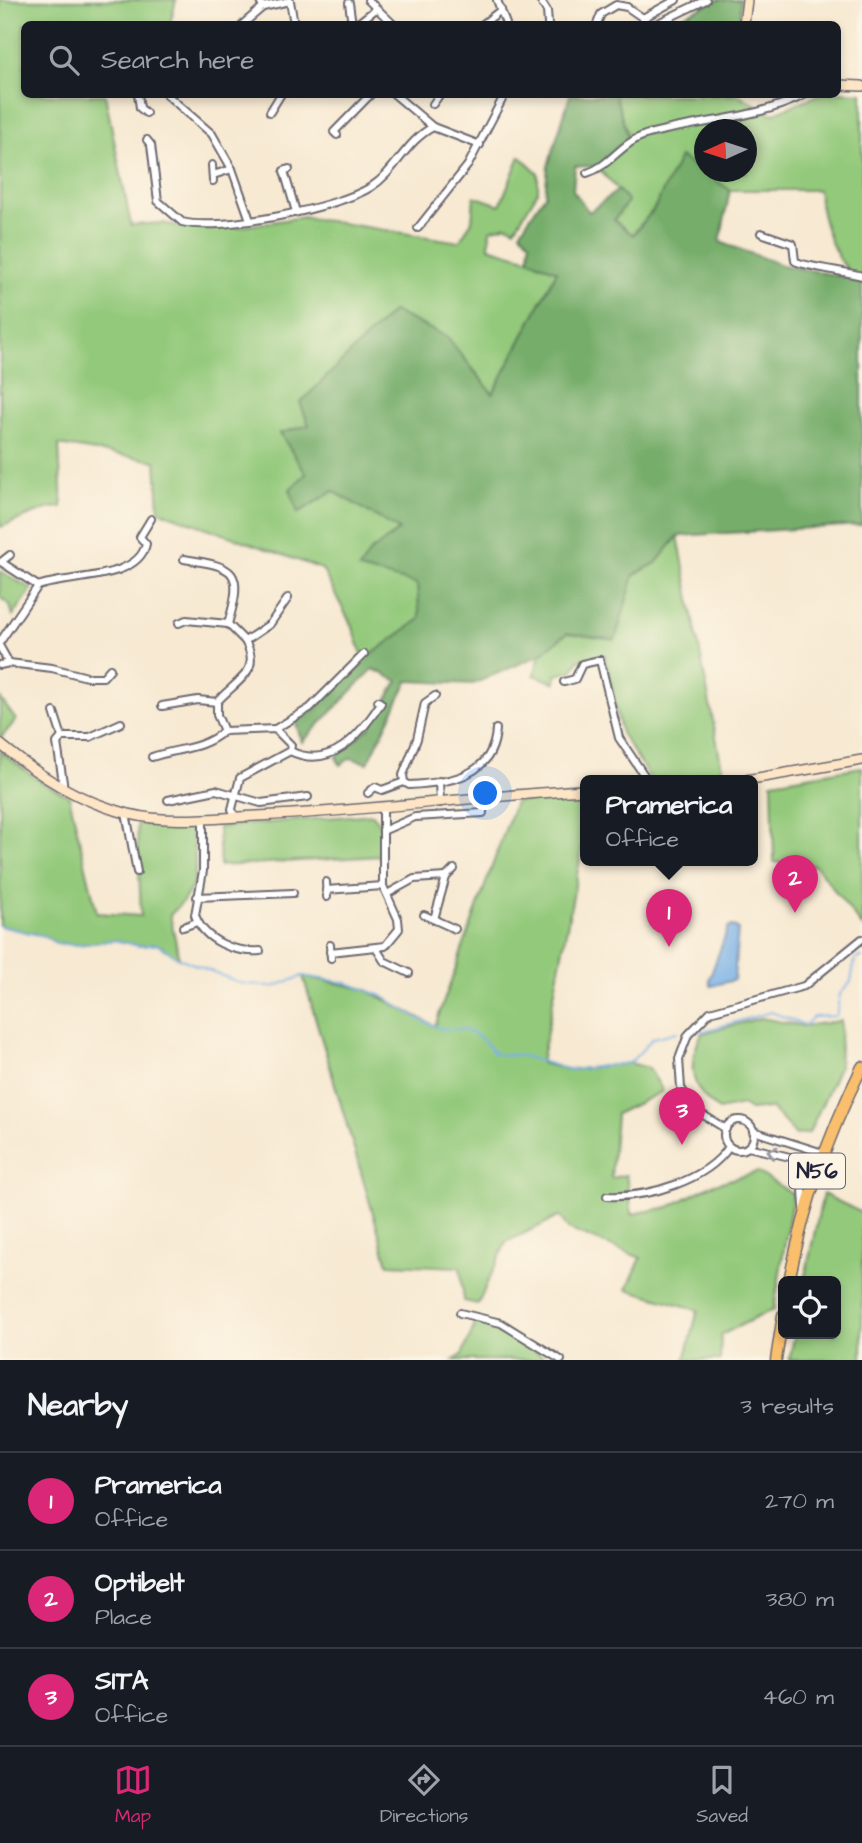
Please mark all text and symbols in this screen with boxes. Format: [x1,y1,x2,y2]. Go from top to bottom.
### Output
search box [21,21,841,98]
icon: search [45,41,83,79]
text: Search here [101,42,254,78]
north arrow [694,119,757,182]
popup [580,775,758,866]
your location [468,776,502,810]
text: Pramerica [606,787,732,823]
text: Office [606,823,679,855]
pin: 2 [772,855,818,913]
pin: 1 [646,889,692,947]
pin: 3 [659,1087,705,1145]
one-way arrow [766,1146,778,1161]
road number: N56 [789,1154,845,1188]
map controls [778,1276,841,1339]
button: locate [778,1276,841,1339]
text: Nearby [28,1385,128,1427]
text: 3 results [740,1390,834,1422]
text: Pramerica [95,1467,221,1503]
text: 1 [50,1485,52,1517]
text: 270 m [765,1485,834,1517]
text: Office [95,1503,168,1535]
text: Optibelt [95,1565,185,1601]
text: 2 [44,1583,58,1615]
text: 380 m [766,1583,834,1615]
text: Place [95,1601,152,1633]
text: SITA [95,1663,149,1699]
text: 3 [45,1681,57,1713]
text: 460 m [762,1681,834,1713]
text: Office [95,1699,168,1731]
tab: Map [114,1761,152,1830]
tab: Directions [380,1761,468,1830]
tab: Saved [696,1761,748,1830]

